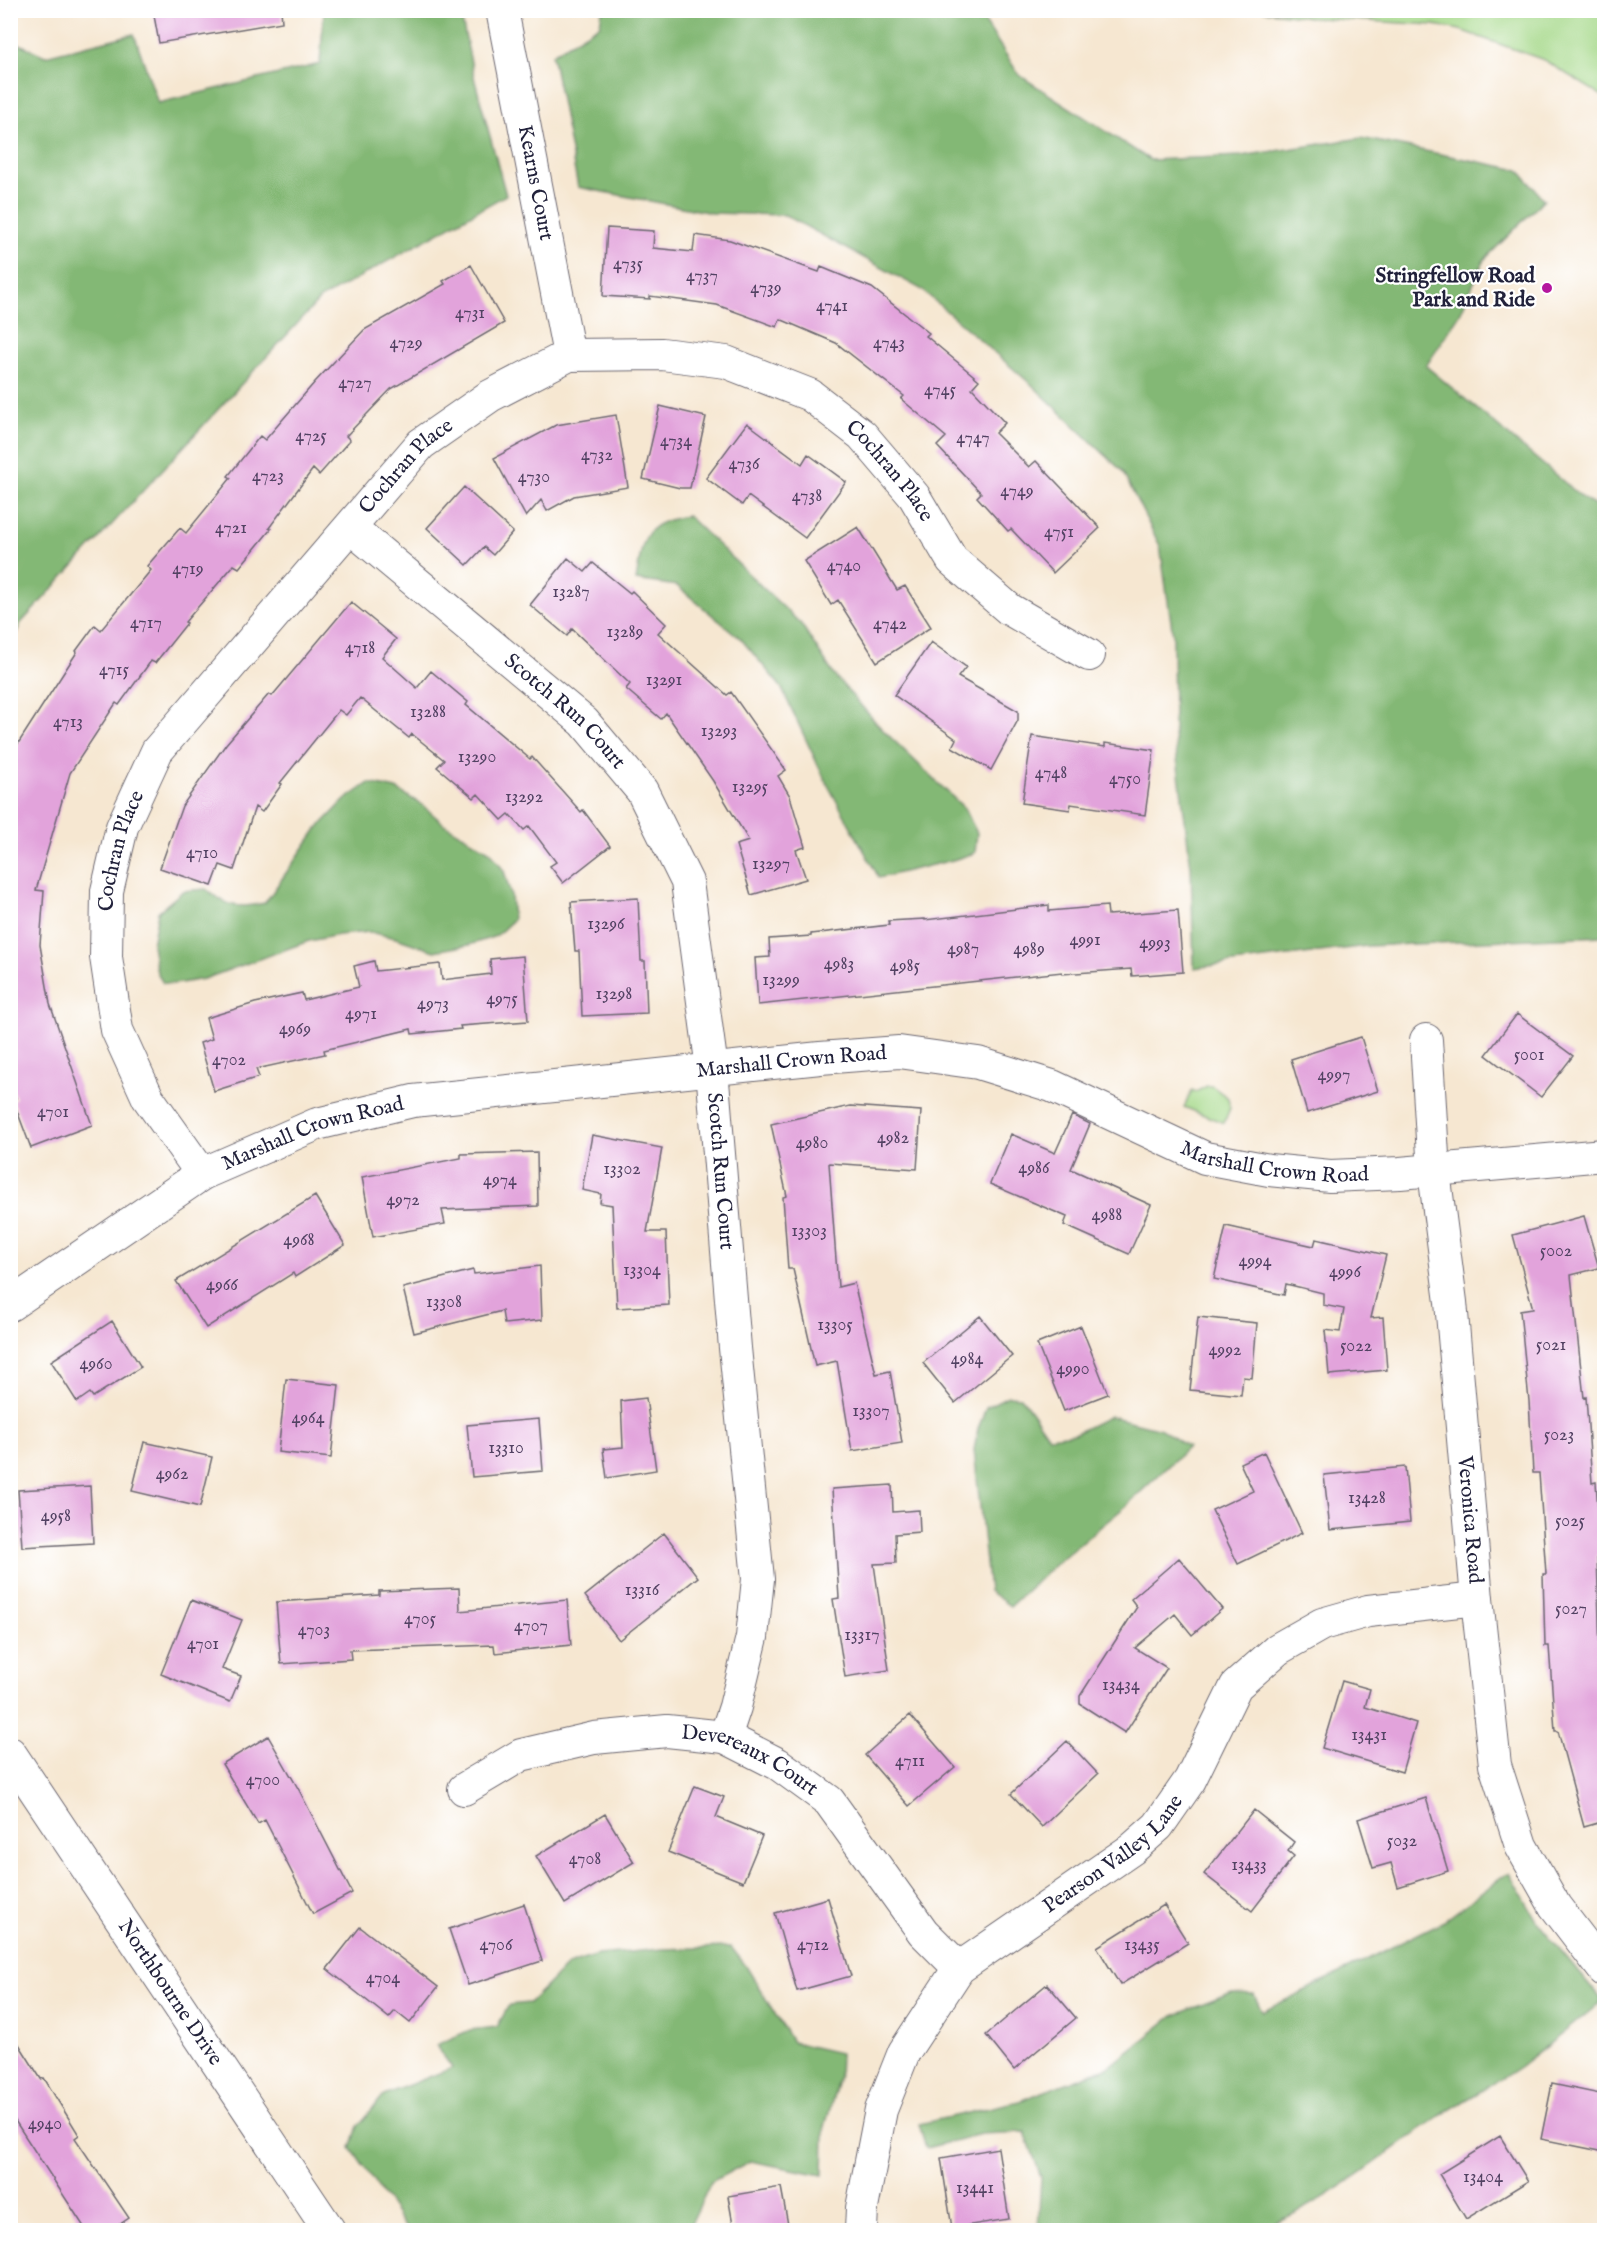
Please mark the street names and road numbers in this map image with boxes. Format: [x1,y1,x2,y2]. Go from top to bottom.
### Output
street label: Kearns Court [511,123,560,243]
street label: Cochran Place [353,412,459,520]
street label: Cochran Place [840,414,940,527]
street label: Scotch Run Court [498,648,631,775]
street label: Cochran Place [93,786,151,911]
street label: Marshall Crown Road [695,1039,888,1084]
street label: Marshall Crown Road [218,1090,407,1177]
street label: Scotch Run Court [700,1091,740,1251]
street label: Marshall Crown Road [1176,1135,1370,1190]
street label: Veronica Road [1451,1454,1489,1586]
street label: Devereaux Court [680,1719,823,1802]
street label: Pearson Valley Lane [1038,1789,1189,1920]
street label: Northbourne Drive [112,1914,229,2071]

